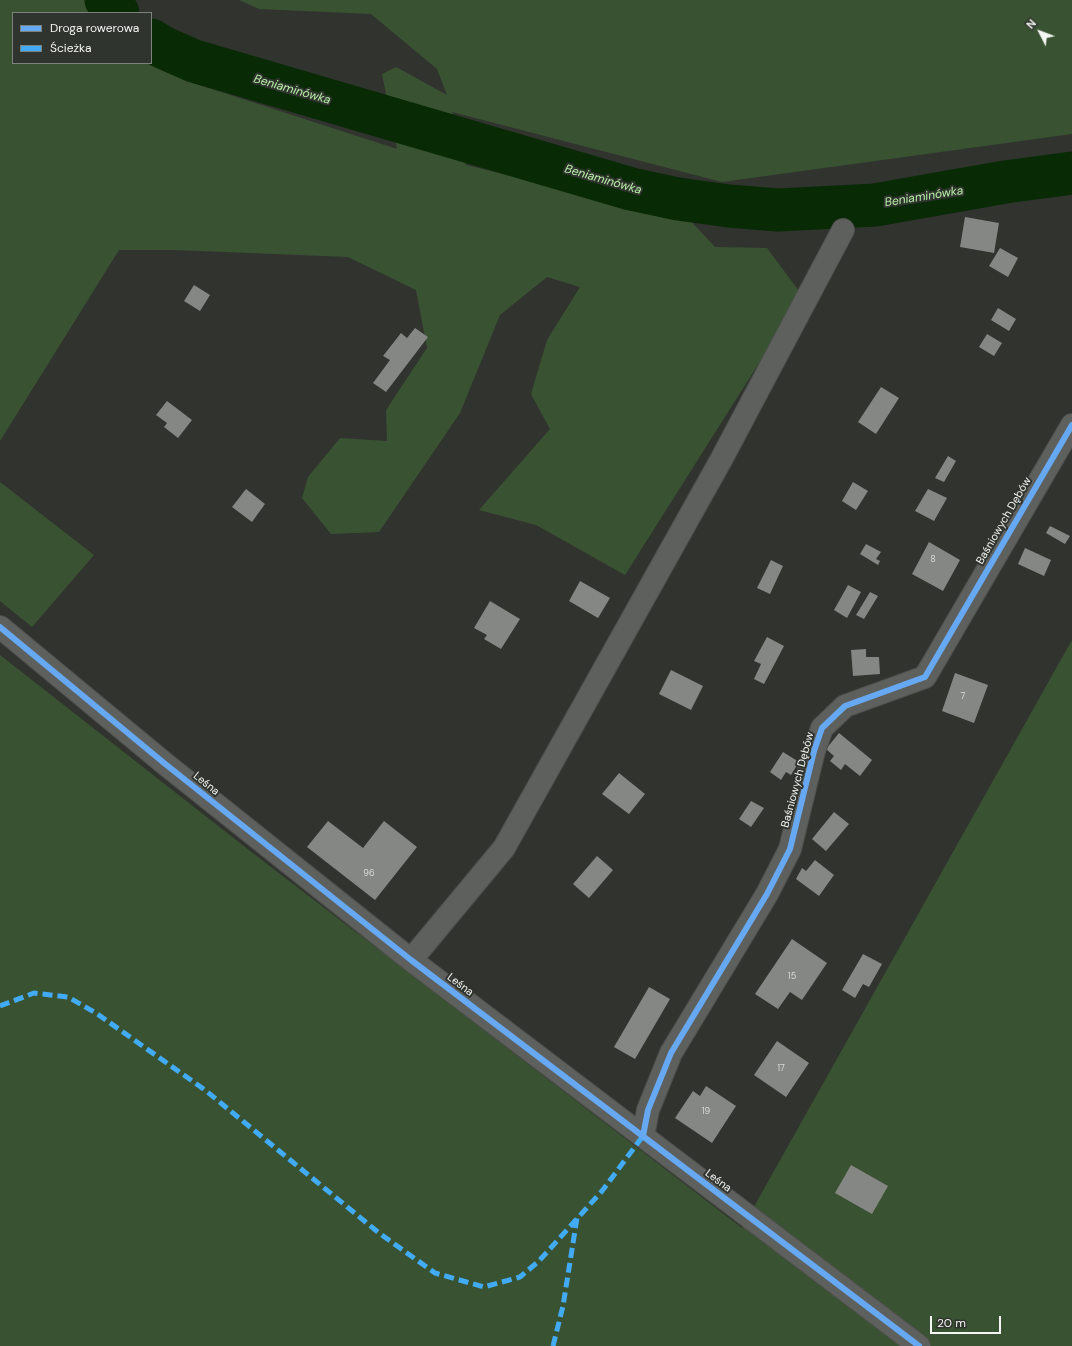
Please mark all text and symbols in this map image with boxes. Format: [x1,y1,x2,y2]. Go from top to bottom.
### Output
legend [12,12,152,64]
north arrow [1020,12,1060,52]
text: N [1023,16,1039,32]
text: Droga rowerowa [50,20,139,36]
text: Ścieżka [50,40,92,56]
water label: Beniaminówka [252,72,332,108]
water label: Beniaminówka [563,162,643,198]
water label: Beniaminówka [884,184,964,210]
street label: Baśniowych Dębów [974,475,1034,567]
house number: 8 [930,555,936,565]
house number: 7 [961,692,965,702]
street label: Baśniowych Dębów [779,731,817,829]
street label: Leśna [190,770,222,798]
house number: 96 [363,869,375,879]
street label: Leśna [444,971,476,999]
house number: 15 [788,972,796,982]
house number: 17 [777,1064,785,1074]
house number: 19 [702,1107,710,1117]
street label: Leśna [702,1167,734,1195]
scale bar [932,1308,1003,1334]
text: 20 m [937,1315,966,1331]

